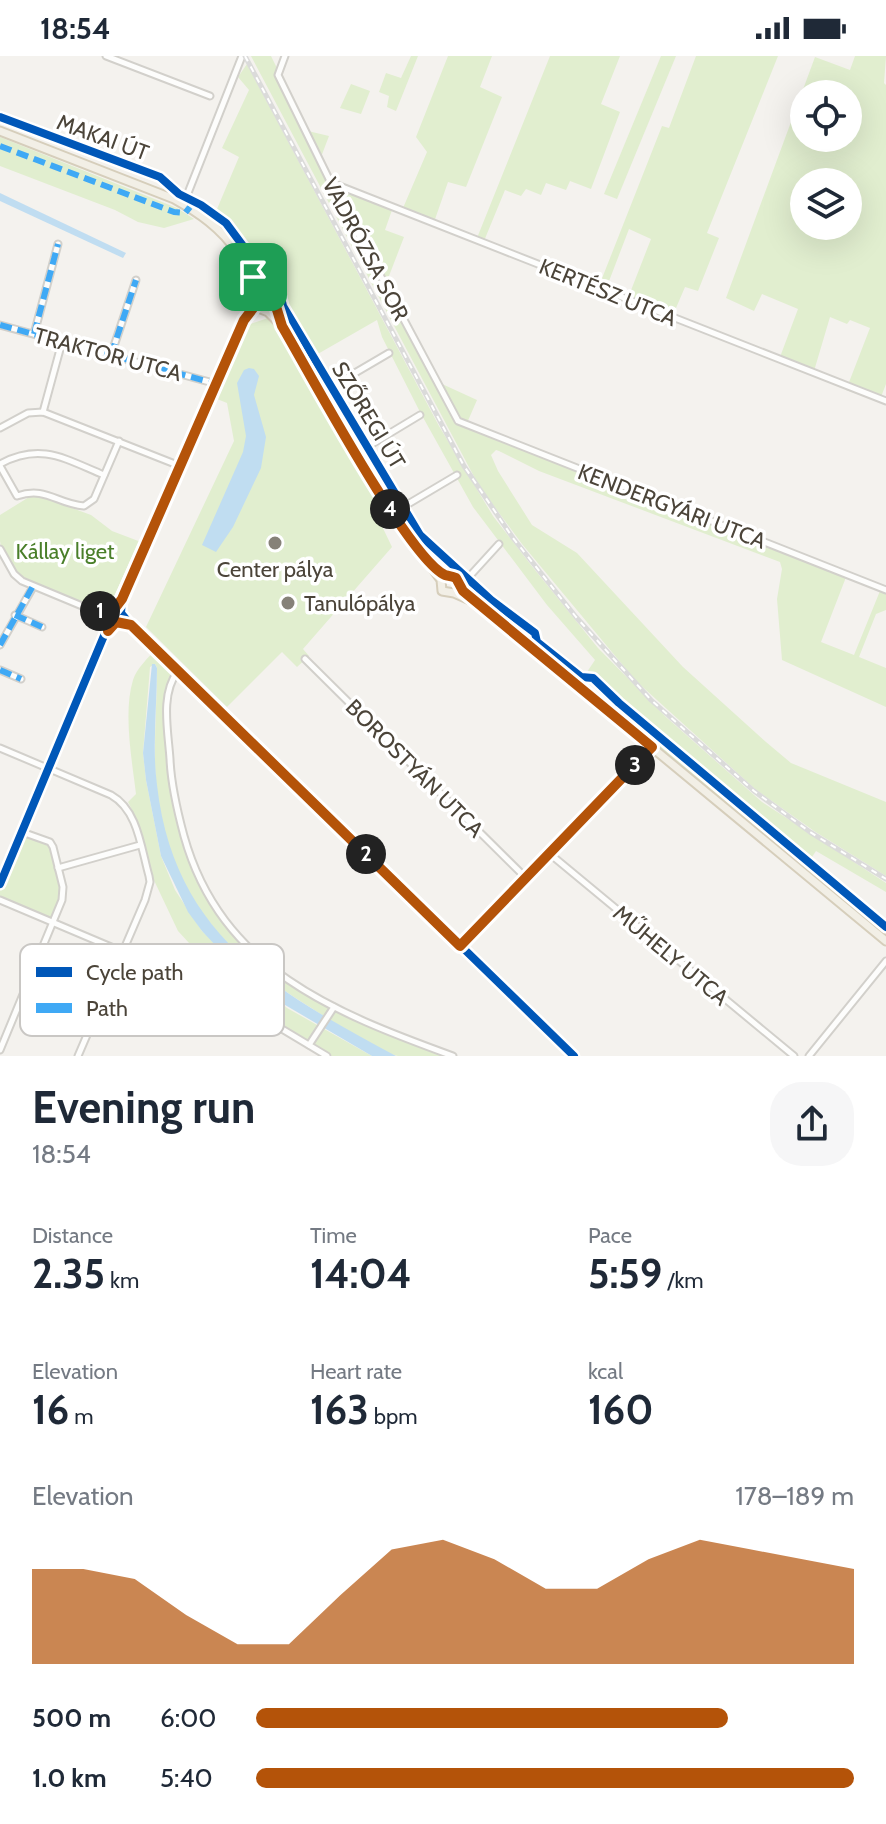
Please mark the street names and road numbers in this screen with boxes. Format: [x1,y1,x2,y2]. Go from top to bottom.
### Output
street label: MAKAI ÚT [53,108,153,167]
street label: VADRÓZSA SOR [317,173,415,325]
street label: KERTÉSZ UTCA [535,253,681,332]
street label: TRAKTOR UTCA [31,322,185,387]
street label: SZŐREGI ÚT [326,357,411,474]
street label: KENDERGYÁRI UTCA [574,458,770,555]
street label: BOROSTYÁN UTCA [340,694,490,843]
street label: MŰHELY UTCA [608,899,734,1012]

